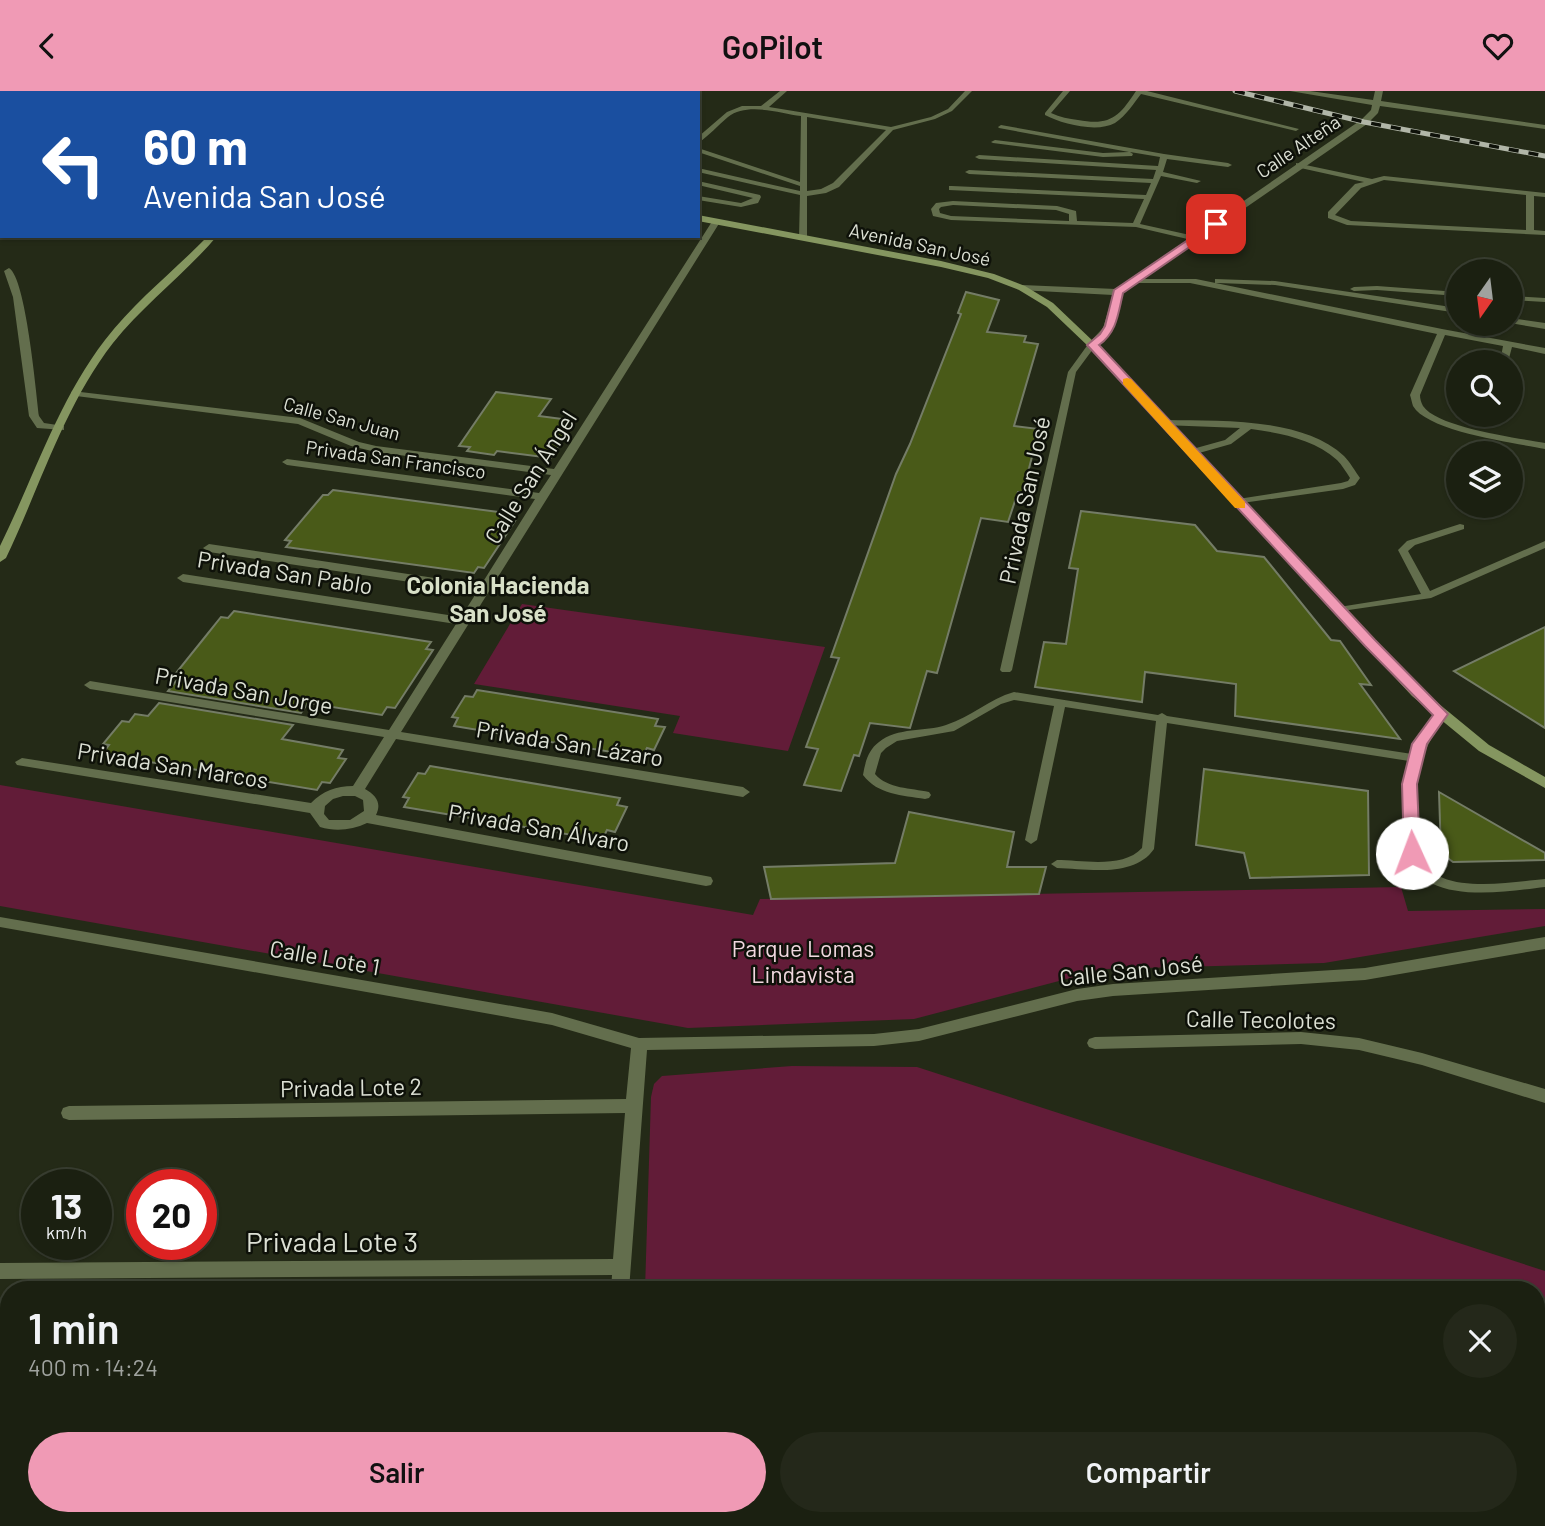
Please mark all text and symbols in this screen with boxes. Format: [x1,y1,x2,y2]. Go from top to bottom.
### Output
icon: back [28,27,66,65]
text: GoPilot [722,27,823,65]
icon: heart [1479,27,1517,65]
street label: Calle Alteña [1252,110,1344,182]
text: 60 m [143,116,248,175]
icon: left [28,119,119,210]
text: Avenida San José [143,176,386,214]
pin [1186,194,1246,254]
icon: arrive [1197,205,1235,243]
street label: Avenida San José [847,218,993,270]
north arrow [1446,259,1522,336]
map controls [1446,259,1523,518]
button: search [1446,350,1523,427]
street label: Calle San Juan [281,391,403,445]
street label: Calle San Ángel [478,405,582,549]
street label: Privada San José [993,414,1055,586]
street label: Privada San Francisco [305,435,487,483]
button: layers [1446,441,1523,518]
street label: Privada San Pablo [195,544,375,600]
district label: Colonia Hacienda San José [406,570,590,627]
street label: Privada San Jorge [153,661,335,719]
street label: Privada San Lázaro [475,714,665,772]
street label: Privada San Marcos [75,736,271,794]
street label: Privada San Álvaro [446,797,632,857]
position arrow [1375,816,1449,890]
street label: Calle Lote 1 [268,934,382,980]
park label: Parque Lomas Lindavista [732,934,874,988]
street label: Calle San José [1058,949,1204,991]
street label: Calle Tecolotes [1186,1004,1336,1034]
street label: Privada Lote 2 [280,1072,422,1102]
speed limit sign: 20 [126,1169,217,1260]
text: 13 [51,1184,82,1226]
text: km/h [46,1221,87,1243]
street label: Privada Lote 3 [246,1224,418,1258]
text: 1 min [28,1302,120,1352]
button: close [1443,1304,1517,1378]
text: 400 m · 14:24 [28,1353,158,1381]
button: Salir [28,1432,766,1512]
button: Compartir [780,1432,1517,1512]

